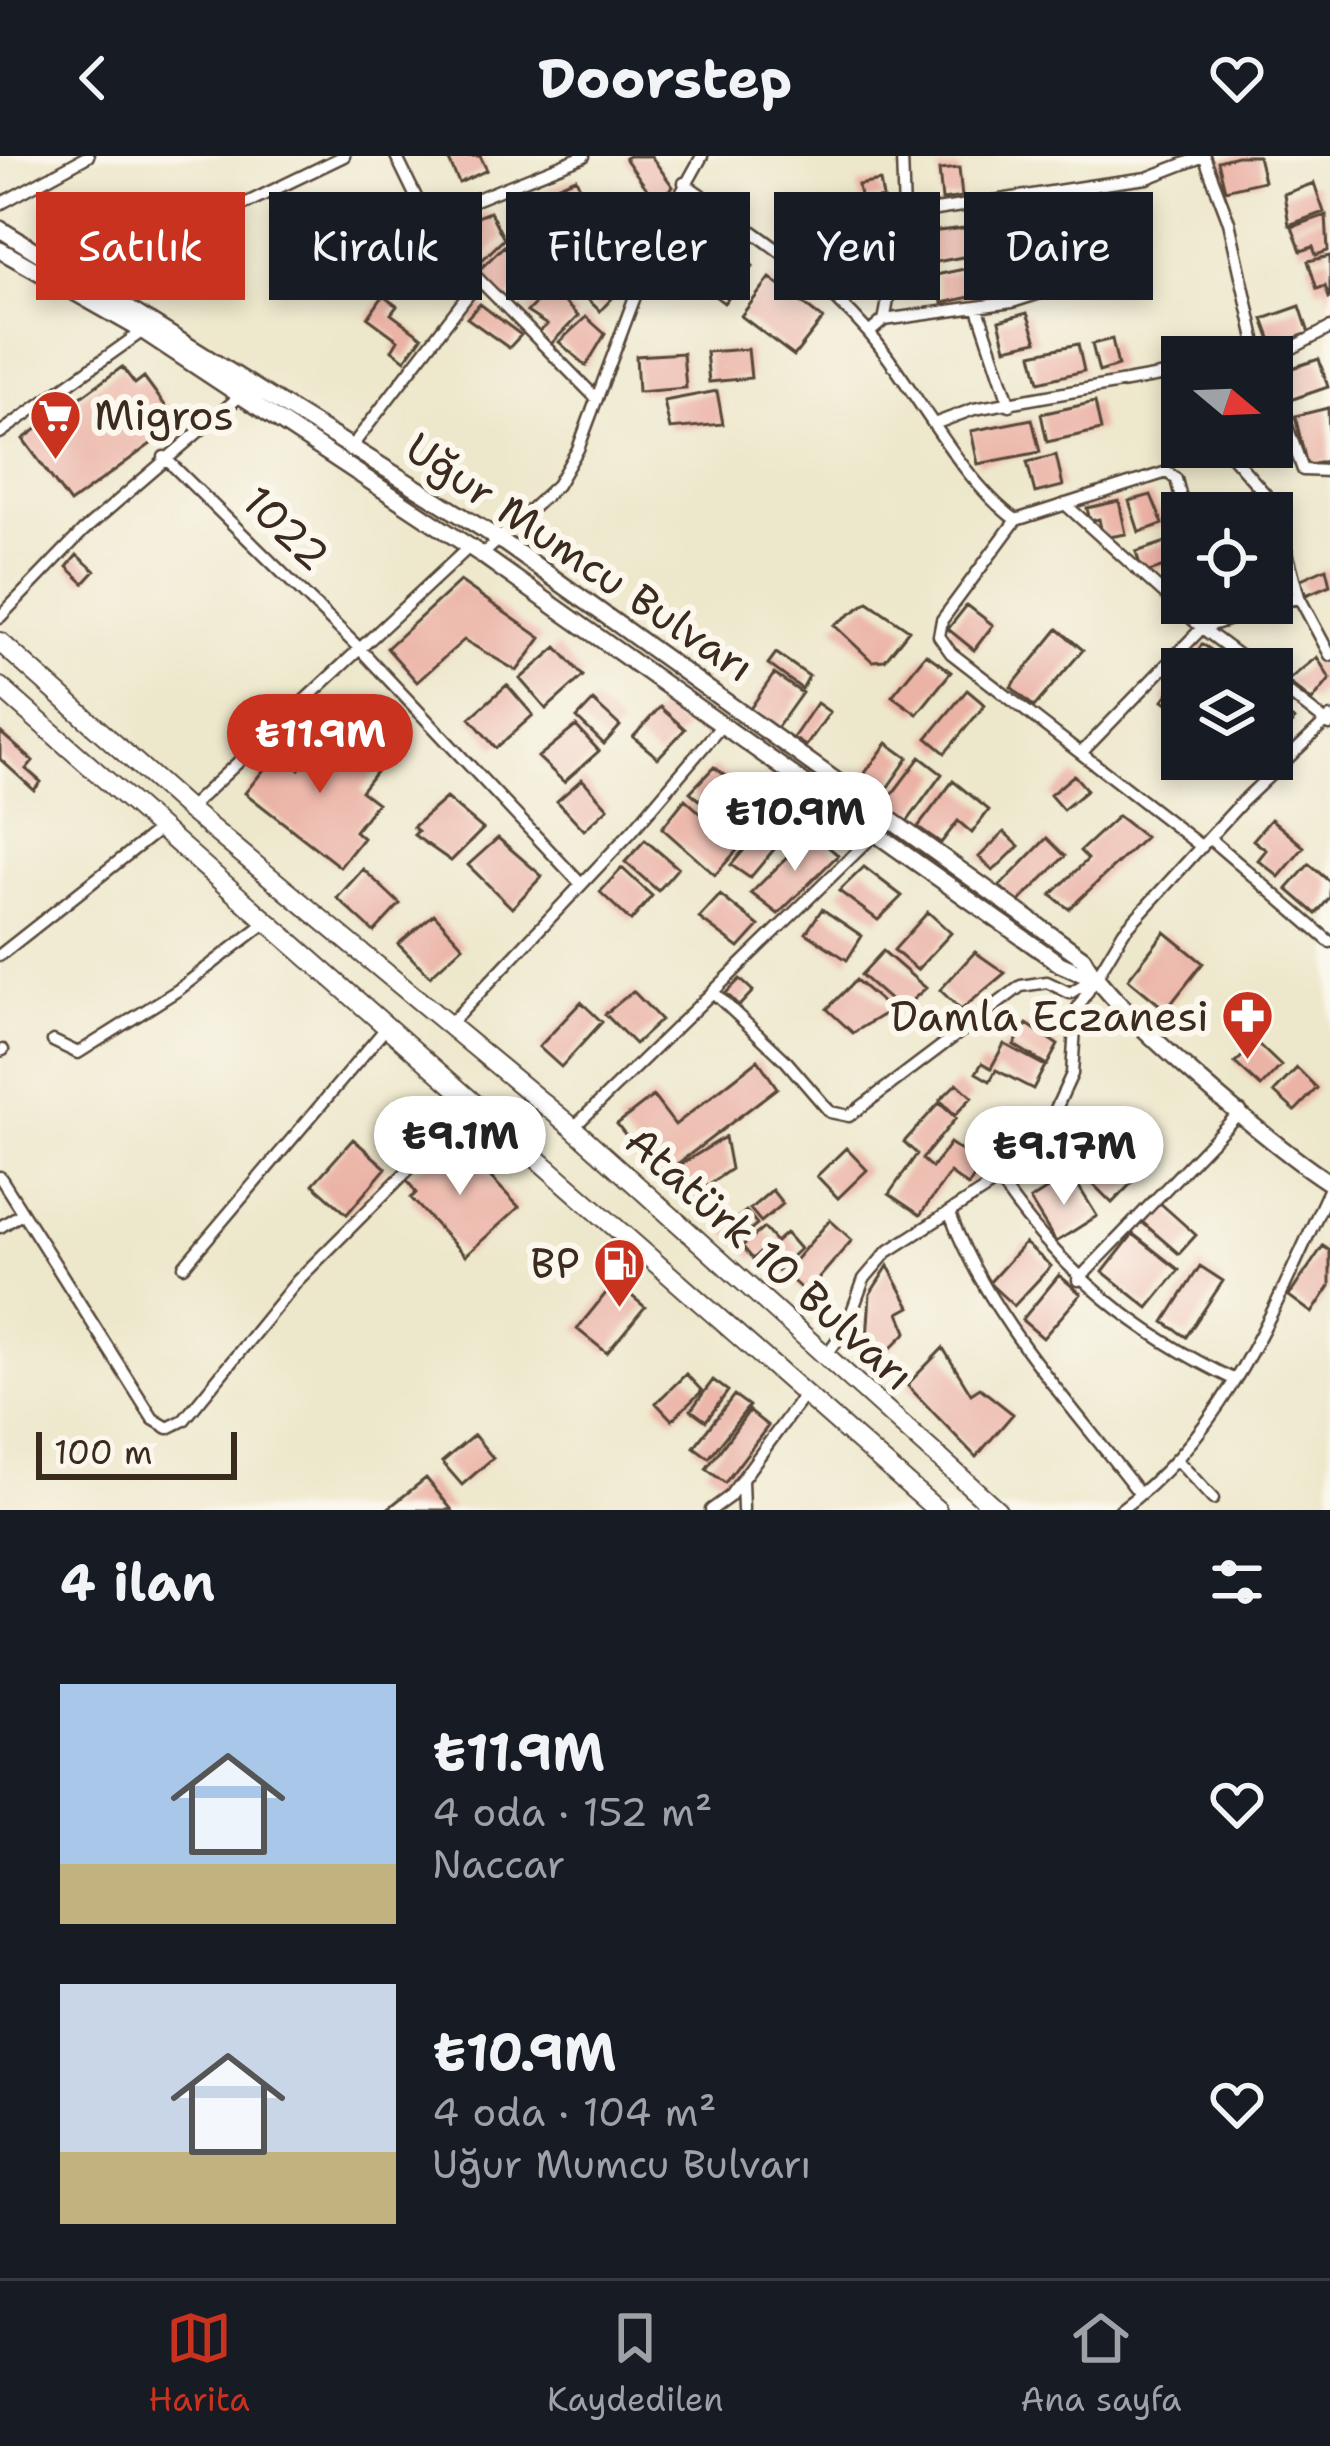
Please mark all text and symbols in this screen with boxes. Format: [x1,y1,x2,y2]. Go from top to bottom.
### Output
text: Doorstep [538,42,792,114]
icon: back [60,45,126,111]
icon: heart [1204,45,1270,111]
chip: Satılık [36,192,245,300]
chip: Kiralık [269,192,482,300]
chip: Filtreler [506,192,750,300]
chip: Yeni [774,192,940,300]
chip: Daire [964,192,1153,300]
north arrow [1161,336,1293,468]
map controls [1161,336,1293,780]
supermarket icon: Migros [27,387,83,461]
place label: Migros [94,387,234,443]
street label: Uğur Mumcu Bulvarı [395,420,765,694]
street label: 1022 [231,473,341,583]
button: locate [1161,492,1293,624]
button: layers [1161,648,1293,780]
pin: ₺11.9M [222,694,418,796]
text: ₺11.9M [254,707,386,759]
pin: ₺10.9M [697,772,893,874]
text: ₺10.9M [725,785,865,837]
place label: Damla Eczanesi [890,988,1209,1044]
pharmacy icon: Damla Eczanesi [1220,988,1276,1062]
pin: ₺9.1M [376,1096,544,1198]
pin: ₺9.17M [966,1106,1162,1208]
text: ₺9.1M [401,1109,519,1161]
street label: Atatürk 10 Bulvarı [614,1113,926,1403]
text: ₺9.17M [992,1119,1136,1171]
place label: BP [530,1235,580,1291]
fuel station icon: BP [591,1235,647,1309]
scale bar [36,1426,237,1479]
text: 100 m [54,1430,153,1475]
text: 4 ilan [60,1548,215,1616]
icon: filters [1204,1549,1270,1615]
text: ₺11.9M [432,1718,605,1786]
icon: home [156,1732,300,1876]
icon: heart [1204,1771,1270,1837]
text: 4 oda · 152 m² [432,1786,713,1838]
text: Naccar [432,1838,565,1890]
text: ₺10.9M [432,2018,616,2086]
icon: home [156,2032,300,2176]
icon: heart [1204,2071,1270,2137]
text: 4 oda · 104 m² [432,2086,716,2138]
text: Uğur Mumcu Bulvarı [432,2138,811,2190]
tab: Harita [149,2305,250,2422]
tab: Kaydedilen [547,2305,723,2422]
tab: Ana sayfa [1020,2305,1181,2422]

